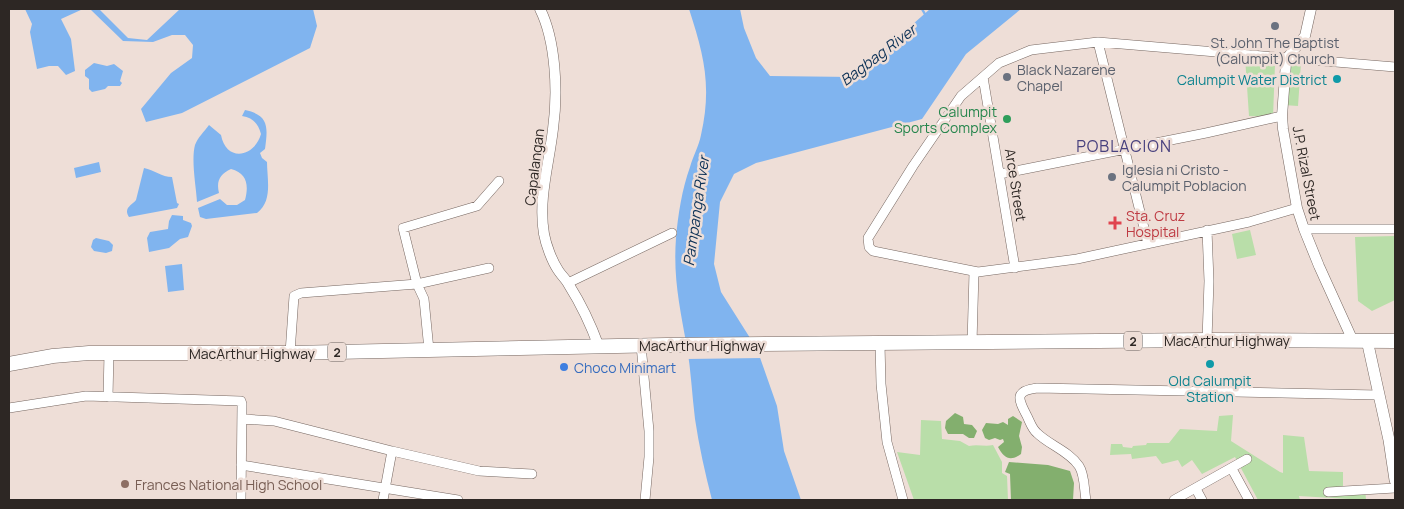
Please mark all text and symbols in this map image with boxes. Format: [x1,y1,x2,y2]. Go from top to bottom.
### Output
water label: Bagbag River [836,18,922,90]
marker: St. John The Baptist (Calumpit) Church [1269,20,1281,32]
place label: St. John The Baptist (Calumpit) Church [1211,33,1340,68]
place label: Black Nazarene Chapel [1017,60,1116,95]
place label: Calumpit Water District [1177,70,1327,89]
marker: Black Nazarene Chapel [1001,71,1013,83]
marker: Calumpit Water District [1331,73,1343,85]
place label: Calumpit Sports Complex [894,102,998,137]
marker: Calumpit Sports Complex [1001,113,1013,125]
street label: J.P. Rizal Street [1289,124,1326,222]
street label: Capalangan [520,127,548,207]
district label: POBLACION [1076,135,1172,157]
street label: Arce Street [1001,147,1031,223]
water label: Pampanga River [678,152,714,267]
place label: Iglesia ni Cristo - Calumpit Poblacion [1122,160,1247,195]
marker: Iglesia ni Cristo - Calumpit Poblacion [1106,171,1118,183]
place label: Sta. Cruz Hospital [1126,206,1185,241]
marker: Sta. Cruz Hospital [1108,216,1122,230]
street label: MacArthur Highway [1164,331,1291,350]
road number: 2 [1124,332,1142,351]
street label: MacArthur Highway [639,336,766,355]
road number: 2 [328,342,346,362]
street label: MacArthur Highway [189,344,316,363]
place label: Choco Minimart [574,358,677,377]
marker: Old Calumpit Station [1204,358,1216,370]
marker: Choco Minimart [558,361,570,373]
place label: Old Calumpit Station [1169,371,1252,406]
place label: Frances National High School [135,475,322,494]
marker: Frances National High School [119,478,131,490]

